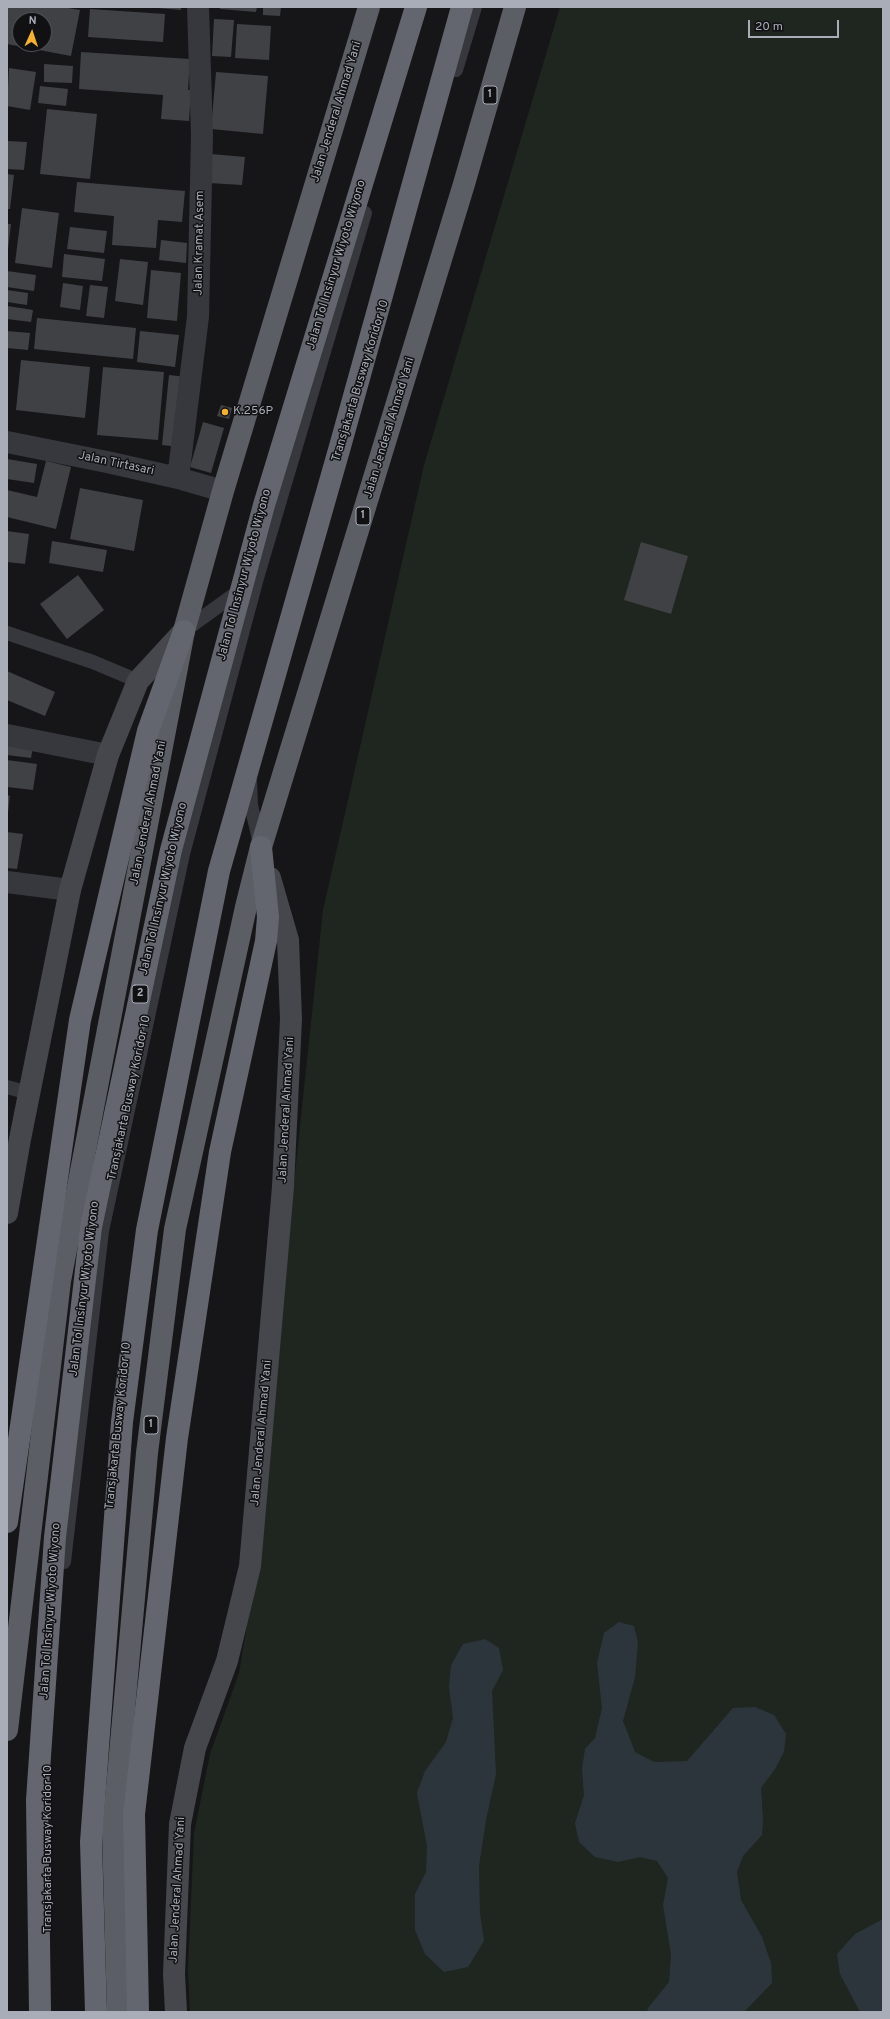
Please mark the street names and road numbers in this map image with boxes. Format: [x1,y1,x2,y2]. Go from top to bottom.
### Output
street label: Jalan Jenderal Ahmad Yani [309,40,365,184]
road number: 1 [483,86,497,104]
street label: Jalan Tol Insinyur Wiyoto Wiyono [304,179,370,351]
street label: Jalan Kramat Asem [192,190,208,296]
street label: Transjakarta Busway Koridor 10 [329,298,393,464]
street label: Jalan Jenderal Ahmad Yani [362,356,418,500]
street label: Jalan Tirtasari [77,449,155,479]
street label: Jalan Tol Insinyur Wiyoto Wiyono [215,488,275,662]
road number: 1 [356,507,370,525]
street label: Jalan Jenderal Ahmad Yani [128,740,170,886]
street label: Jalan Tol Insinyur Wiyoto Wiyono [137,801,191,977]
road number: 2 [132,985,148,1003]
street label: Transjakarta Busway Koridor 10 [105,1014,155,1182]
street label: Jalan Jenderal Ahmad Yani [276,1036,298,1184]
street label: Jalan Tol Insinyur Wiyoto Wiyono [67,1201,103,1377]
street label: Transjakarta Busway Koridor 10 [103,1341,135,1511]
street label: Jalan Jenderal Ahmad Yani [248,1359,276,1507]
road number: 1 [144,1416,158,1434]
street label: Jalan Tol Insinyur Wiyoto Wiyono [38,1522,64,1700]
street label: Transjakarta Busway Koridor 10 [42,1765,56,1933]
street label: Jalan Jenderal Ahmad Yani [167,1816,189,1964]

